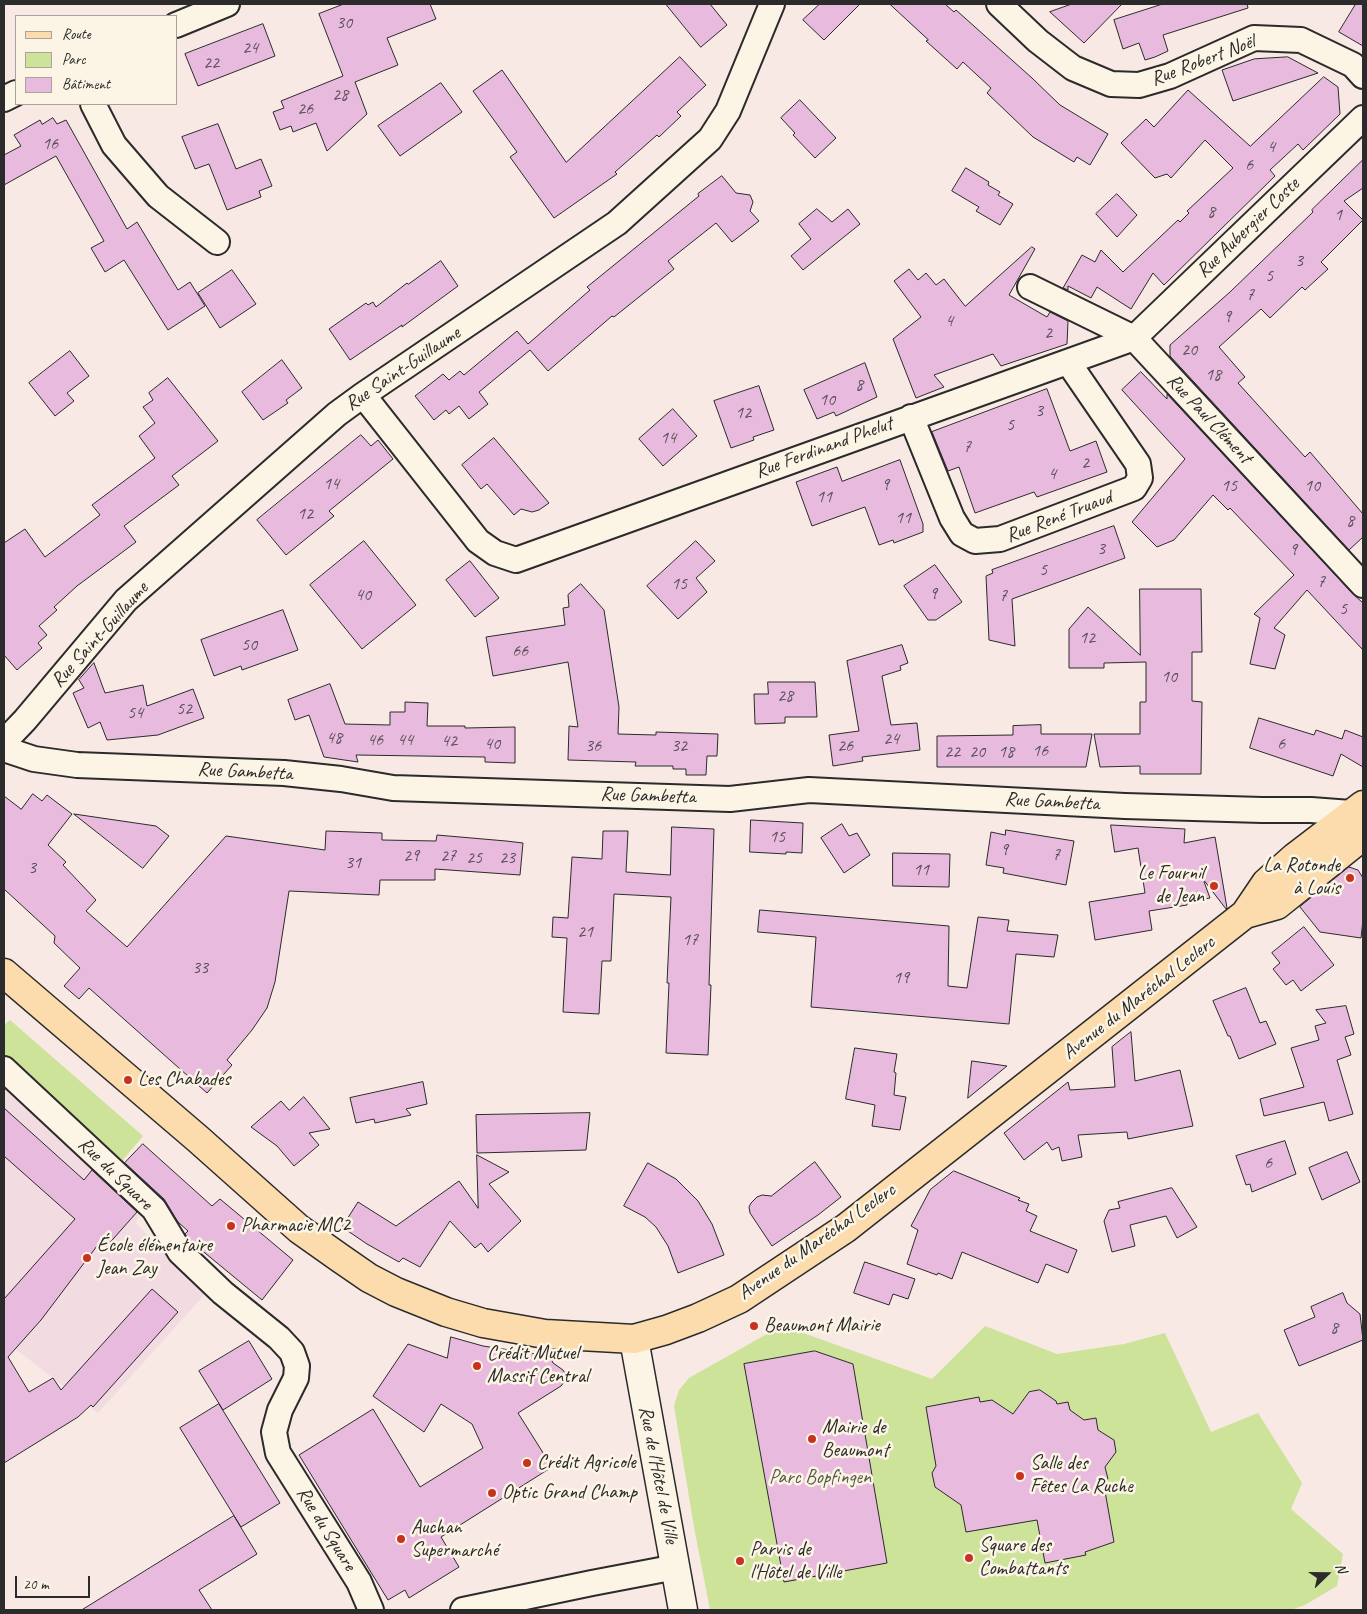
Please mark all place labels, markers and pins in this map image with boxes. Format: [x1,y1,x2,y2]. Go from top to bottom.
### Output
place label: La Rotonde à Louis [1263,854,1340,901]
place label: Le Fournil de Jean [1138,862,1204,909]
marker: La Rotonde à Louis [1344,872,1356,884]
marker: Le Fournil de Jean [1208,880,1220,892]
place label: Les Chabades [138,1068,230,1092]
marker: Les Chabades [122,1074,134,1086]
place label: Pharmacie MC2 [241,1214,350,1238]
marker: Pharmacie MC2 [225,1220,237,1232]
place label: École élémentaire Jean Zay [97,1234,212,1281]
marker: École élémentaire Jean Zay [81,1252,93,1264]
place label: Beaumont Mairie [764,1314,880,1338]
marker: Beaumont Mairie [748,1320,760,1332]
place label: Crédit Mutuel Massif Central [487,1342,588,1389]
marker: Crédit Mutuel Massif Central [471,1360,483,1372]
place label: Mairie de Beaumont [822,1416,889,1463]
marker: Mairie de Beaumont [806,1433,818,1445]
place label: Crédit Agricole [537,1451,636,1475]
place label: Salle des Fêtes La Ruche [1030,1452,1133,1499]
marker: Crédit Agricole [521,1457,533,1469]
marker: Salle des Fêtes La Ruche [1014,1470,1026,1482]
place label: Optic Grand Champ [502,1481,637,1505]
marker: Optic Grand Champ [486,1487,498,1499]
place label: Auchan Supermarché [411,1516,498,1563]
marker: Auchan Supermarché [395,1533,407,1545]
place label: Square des Combattants [979,1534,1067,1581]
place label: Parvis de l'Hôtel de Ville [750,1538,841,1585]
marker: Square des Combattants [963,1552,975,1564]
marker: Parvis de l'Hôtel de Ville [734,1555,746,1567]

